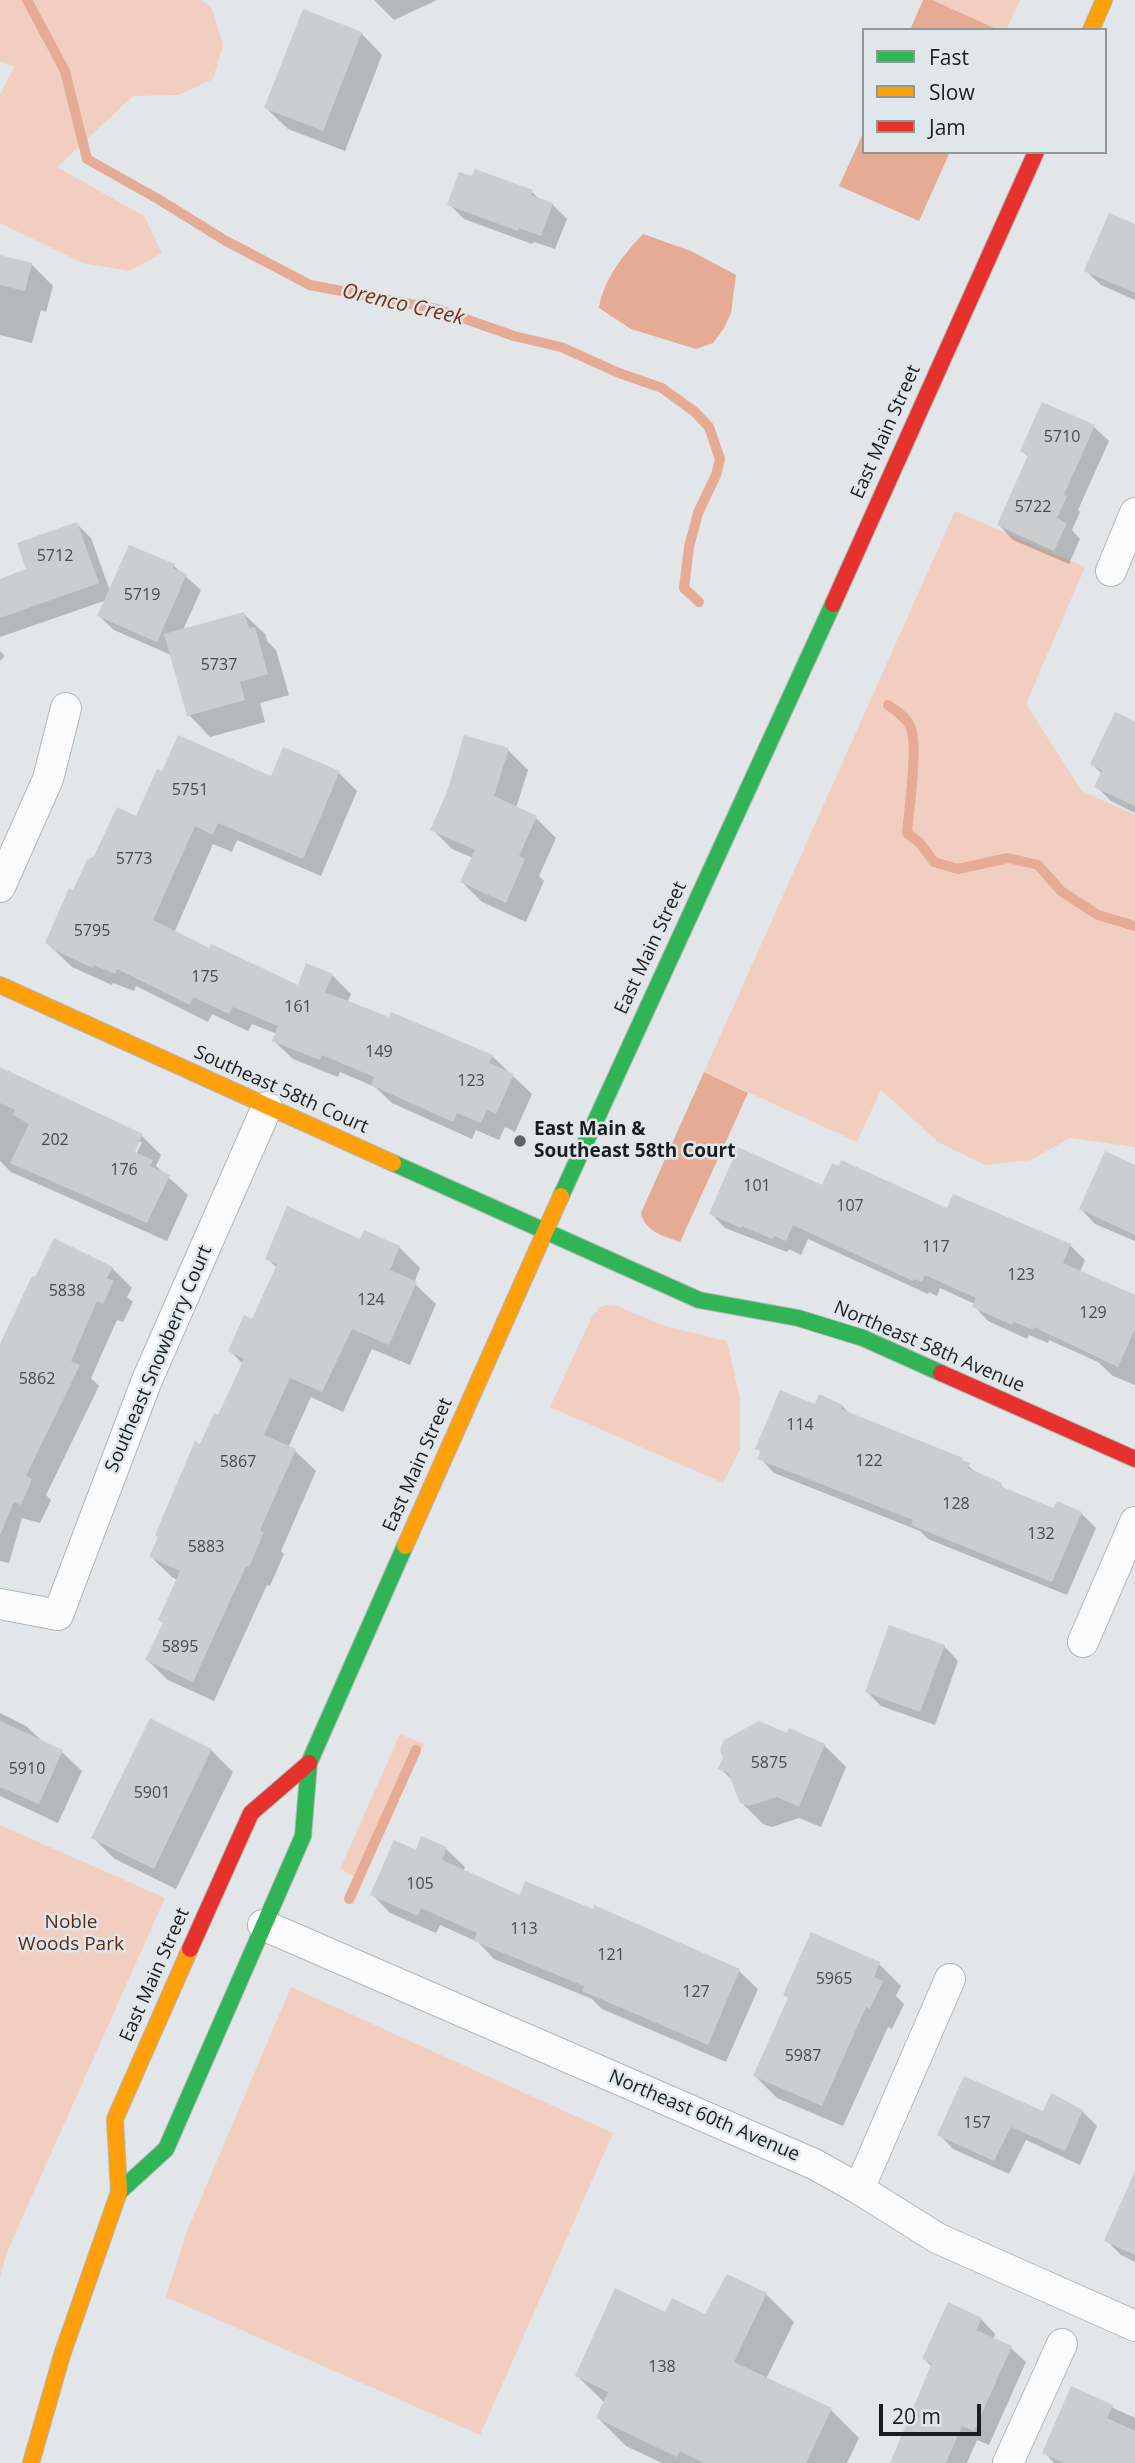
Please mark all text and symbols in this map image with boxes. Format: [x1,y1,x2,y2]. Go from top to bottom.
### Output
legend [862,28,1107,154]
text: Fast [929,43,969,71]
text: Slow [929,78,975,106]
text: Jam [929,113,966,141]
water label: Orenco Creek [339,279,467,331]
street label: East Main Street [846,362,926,502]
house number: 5710 [1044,427,1080,447]
house number: 5722 [1015,497,1051,517]
house number: 5712 [37,546,73,566]
house number: 5719 [124,585,160,605]
house number: 5737 [201,655,237,675]
house number: 5751 [172,780,208,800]
house number: 5773 [116,849,152,869]
street label: East Main Street [610,878,692,1018]
house number: 5795 [74,921,110,941]
house number: 175 [191,967,219,987]
house number: 161 [284,997,312,1017]
street label: Southeast 58th Court [190,1041,372,1139]
house number: 149 [365,1042,393,1062]
house number: 123 [457,1071,485,1091]
place label: East Main & Southeast 58th Court [534,1119,735,1163]
house number: 202 [41,1130,69,1150]
marker: East Main & Southeast 58th Court [512,1133,528,1149]
house number: 176 [110,1160,138,1180]
house number: 101 [743,1176,771,1196]
house number: 107 [836,1196,864,1216]
house number: 117 [922,1237,950,1257]
street label: Southeast Snowberry Court [101,1242,217,1476]
house number: 123 [1007,1265,1035,1285]
house number: 5838 [49,1281,85,1301]
house number: 124 [357,1290,385,1310]
street label: Northeast 58th Avenue [830,1296,1028,1398]
house number: 129 [1079,1303,1107,1323]
house number: 5862 [19,1369,55,1389]
street label: East Main Street [378,1395,458,1535]
house number: 114 [786,1415,814,1435]
house number: 122 [855,1451,883,1471]
house number: 5867 [220,1452,256,1472]
house number: 128 [942,1494,970,1514]
house number: 132 [1027,1524,1055,1544]
house number: 5883 [188,1537,224,1557]
house number: 5895 [162,1637,198,1657]
house number: 5875 [751,1753,787,1773]
house number: 5910 [9,1759,45,1779]
house number: 5901 [134,1783,170,1803]
house number: 105 [406,1874,434,1894]
street label: East Main Street [115,1905,195,2045]
park label: Noble Woods Park [18,1912,124,1956]
house number: 113 [510,1919,538,1939]
house number: 121 [597,1945,625,1965]
house number: 5965 [816,1969,852,1989]
house number: 127 [682,1982,710,2002]
house number: 5987 [785,2046,821,2066]
street label: Northeast 60th Avenue [605,2065,803,2167]
house number: 157 [963,2113,991,2133]
house number: 138 [648,2357,676,2377]
scale bar [883,2390,984,2434]
text: 20 m [892,2402,941,2430]

